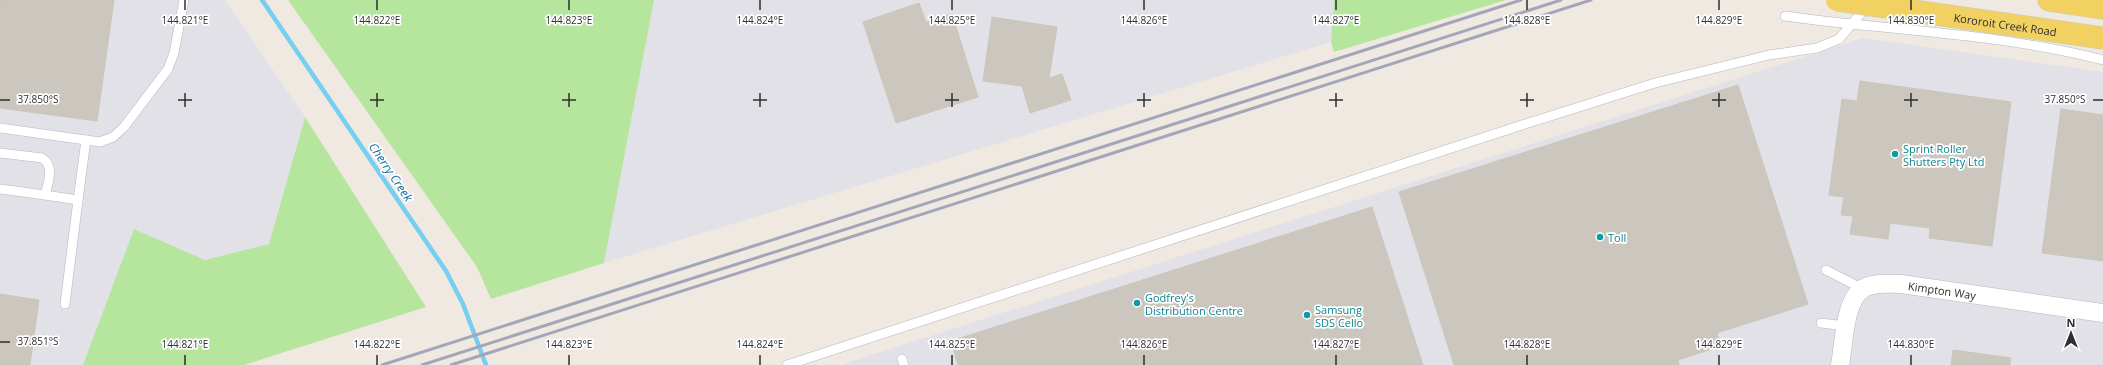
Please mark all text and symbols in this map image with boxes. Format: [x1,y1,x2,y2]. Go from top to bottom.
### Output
street label: Kororoit Creek Road [1953,9,2058,39]
text: 144.821°E [162,13,208,27]
text: 144.822°E [354,13,400,27]
text: 144.823°E [546,13,592,27]
text: 144.824°E [737,13,783,27]
text: 144.825°E [929,13,975,27]
text: 144.826°E [1121,13,1167,27]
text: 144.827°E [1313,13,1359,27]
text: 144.828°E [1504,13,1550,27]
text: 144.829°E [1696,13,1742,27]
text: 144.830°E [1888,13,1934,27]
text: 37.850°S [18,92,58,106]
text: 37.850°S [2045,92,2085,106]
water label: Cherry Creek [365,139,418,206]
place label: Sprint Roller Shutters Pty Ltd [1903,141,1984,169]
marker: Sprint Roller Shutters Pty Ltd [1890,149,1900,159]
place label: Toll [1608,230,1626,245]
marker: Toll [1595,232,1605,242]
street label: Kimpton Way [1907,278,1977,302]
place label: Godfrey's Distribution Centre [1145,290,1243,318]
marker: Godfrey's Distribution Centre [1132,298,1142,308]
place label: Samsung SDS Cello [1315,302,1364,330]
marker: Samsung SDS Cello [1302,310,1312,320]
north arrow [2051,313,2091,353]
text: N [2067,315,2075,330]
text: 37.851°S [18,334,58,348]
text: 144.821°E [162,337,208,351]
text: 144.822°E [354,337,400,351]
text: 144.823°E [546,337,592,351]
text: 144.824°E [737,337,783,351]
text: 144.825°E [929,337,975,351]
text: 144.826°E [1121,337,1167,351]
text: 144.827°E [1313,337,1359,351]
text: 144.828°E [1504,337,1550,351]
text: 144.829°E [1696,337,1742,351]
text: 144.830°E [1888,337,1934,351]

